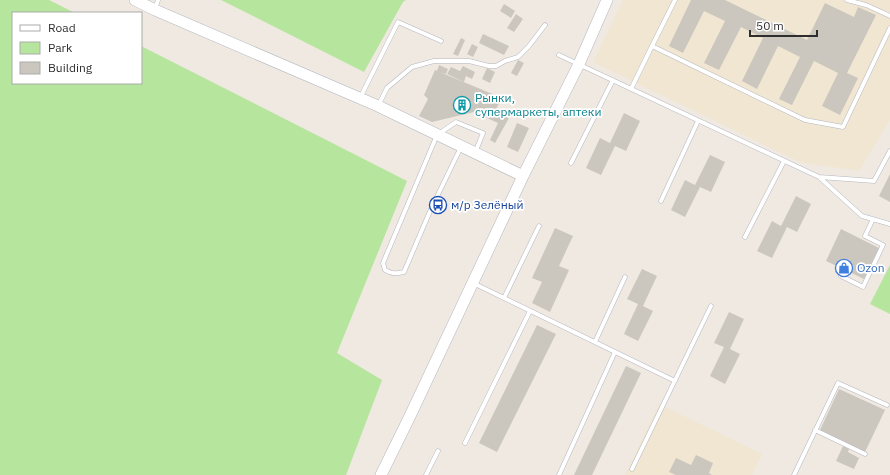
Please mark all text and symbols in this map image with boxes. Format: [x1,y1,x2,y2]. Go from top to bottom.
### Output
legend [12,12,142,84]
scale bar [750,12,817,38]
text: 50 m [756,18,784,33]
text: Road [48,20,76,35]
text: Park [48,40,73,55]
text: Building [48,60,93,75]
place label: Рынки, супермаркеты, аптеки [475,90,601,119]
building icon: Рынки, супермаркеты, аптеки [452,95,472,115]
bus stop icon: м/р Зелёный [428,195,448,215]
place label: м/р Зелёный [451,197,524,212]
shop icon: Ozon [834,258,854,278]
place label: Ozon [857,260,884,275]

